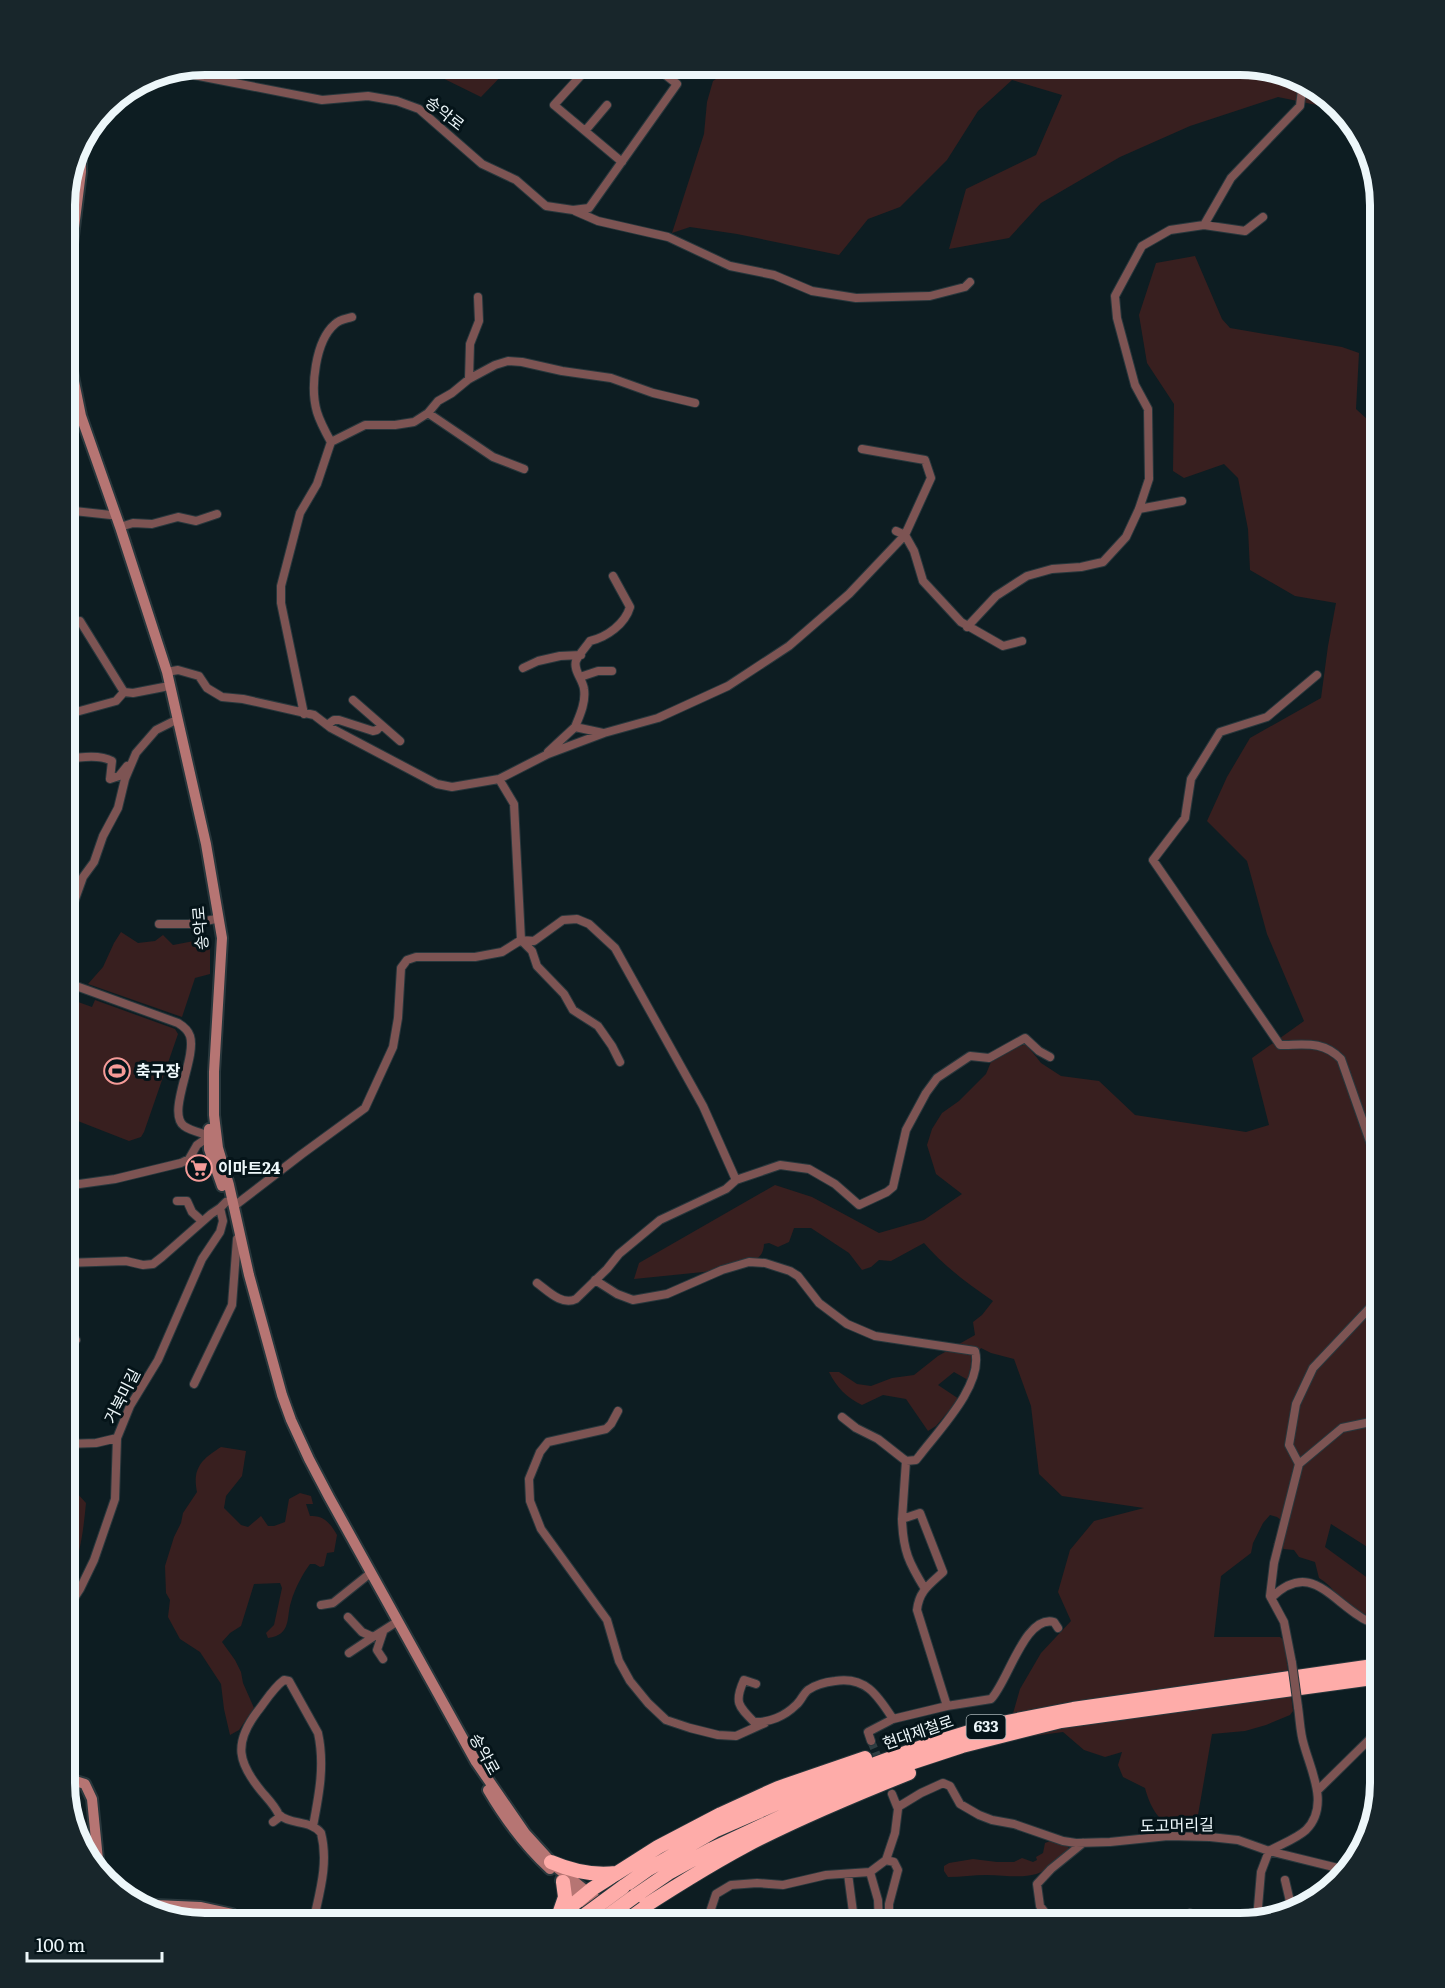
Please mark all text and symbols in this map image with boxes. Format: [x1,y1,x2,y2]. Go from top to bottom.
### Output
street label: 송악로 [421,89,471,135]
street label: 송악로 [185,905,213,951]
sports icon: 축구장 [102,1056,132,1086]
place label: 축구장 [136,1058,180,1082]
supermarket icon: 이마트24 [184,1153,214,1183]
place label: 이마트24 [218,1155,281,1179]
street label: 거북미길 [97,1364,145,1427]
street label: 현대제철로 [879,1708,957,1754]
road number: 633 [966,1715,1006,1739]
street label: 송악로 [465,1728,507,1779]
street label: 도고머리길 [1140,1811,1214,1837]
scale bar [27,1925,162,1963]
text: 100 m [36,1931,85,1958]

